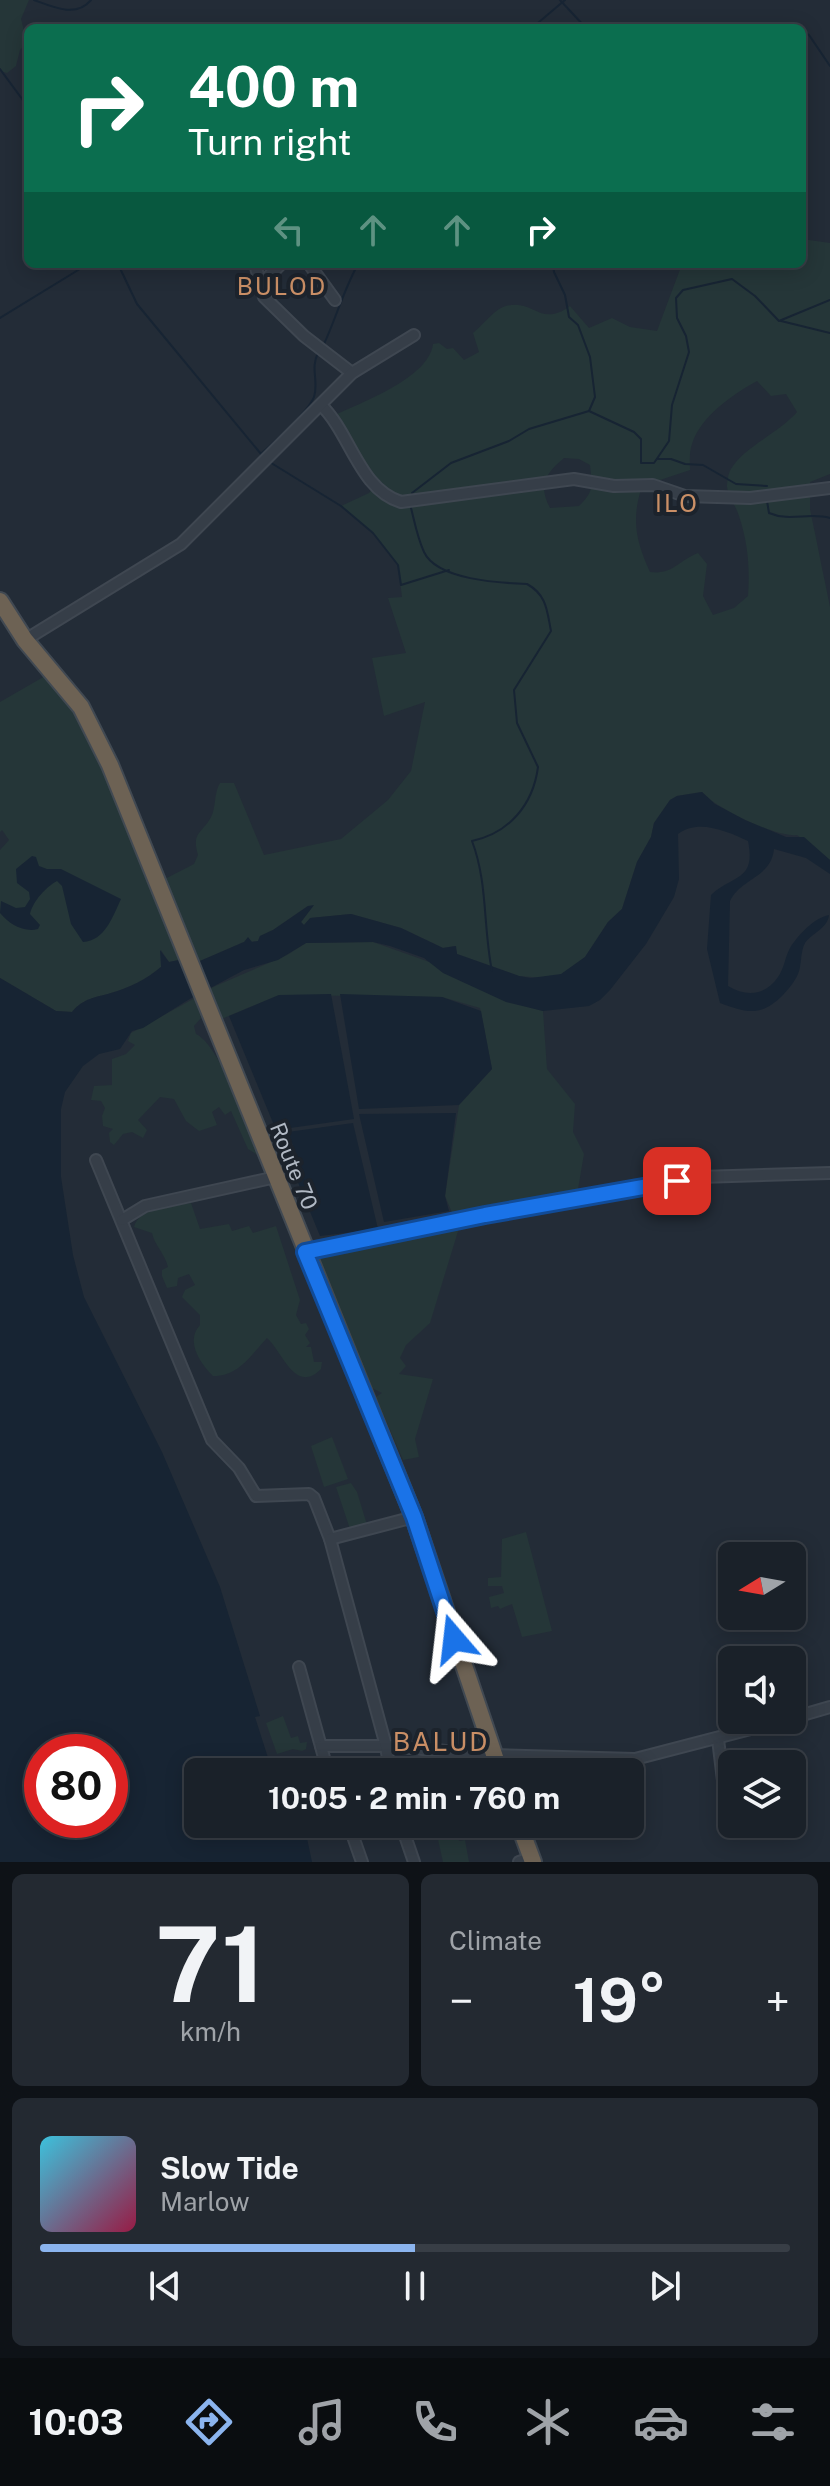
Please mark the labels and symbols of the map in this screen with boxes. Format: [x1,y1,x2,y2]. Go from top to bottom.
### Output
district label: BULOD [237,272,327,300]
district label: ILO [655,489,699,517]
street label: Route 70 [265,1119,323,1213]
pin [643,1147,711,1215]
north arrow [718,1542,806,1630]
position arrow [412,1597,496,1681]
district label: BALUD [393,1726,489,1757]
speed limit sign: 80 [24,1734,128,1838]

